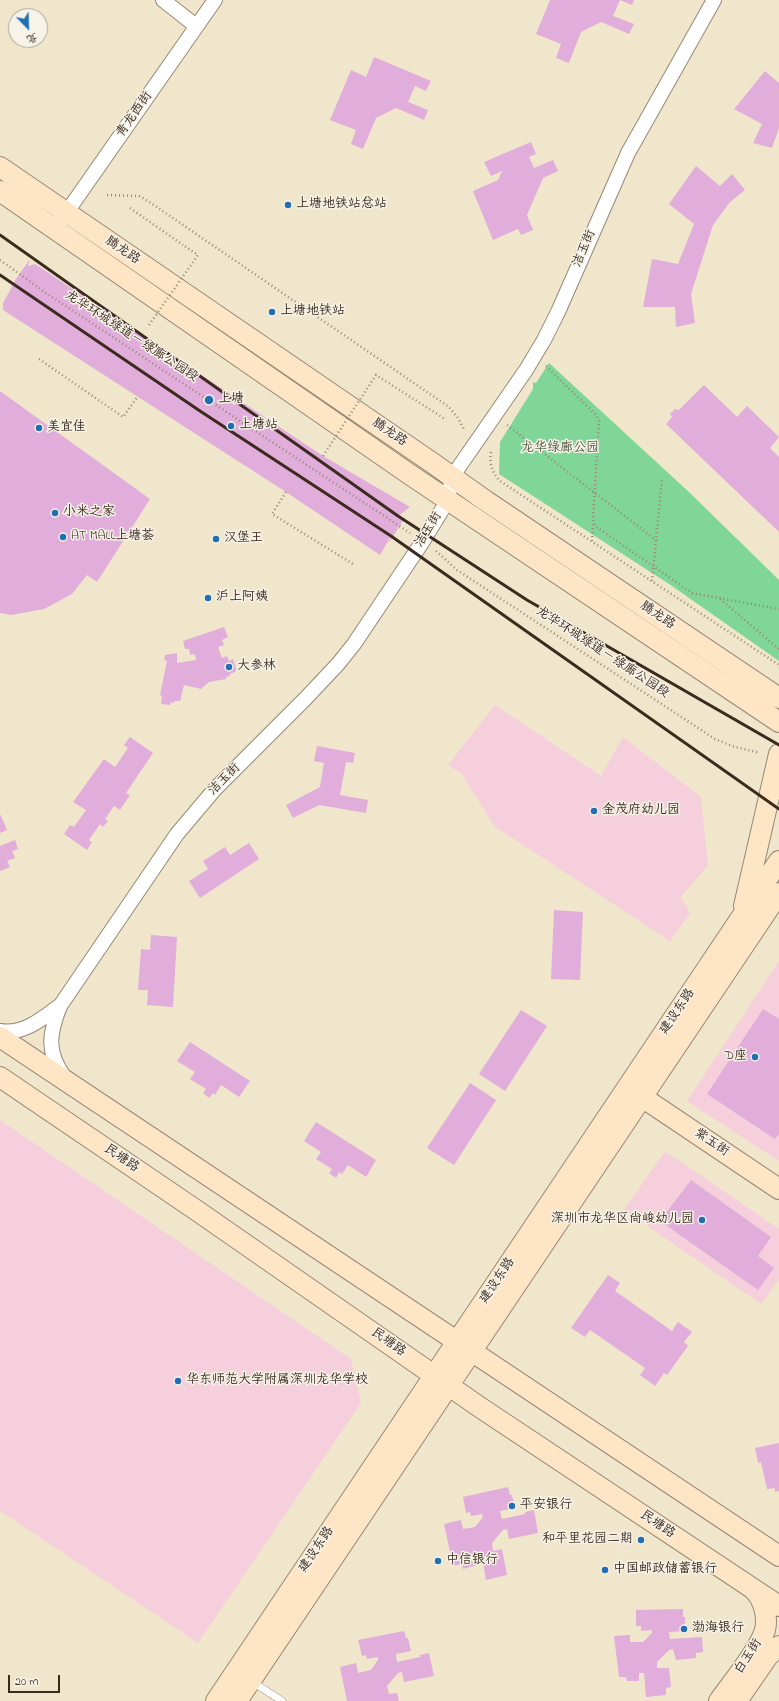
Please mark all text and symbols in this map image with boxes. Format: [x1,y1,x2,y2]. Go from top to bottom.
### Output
north arrow [8,8,48,48]
text: 北 [24,29,40,48]
street label: 青龙西街 [114,89,156,141]
place label: 上塘地铁站总站 [296,197,387,213]
marker: 上塘地铁站总站 [283,200,293,210]
street label: 洁玉街 [570,228,600,270]
street label: 腾龙路 [101,234,143,268]
street label: 龙华环城绿道－绿廊公园段 [61,288,201,386]
place label: 上塘地铁站 [280,304,345,320]
marker: 上塘地铁站 [267,307,277,317]
place label: 上塘 [218,392,244,408]
marker: 上塘 [203,394,215,406]
street label: 腾龙路 [368,416,410,450]
place label: 上塘站 [239,418,278,434]
place label: 美宜佳 [47,420,86,436]
marker: 上塘站 [226,421,236,431]
marker: 美宜佳 [34,423,44,433]
park label: 龙华绿廊公园 [521,441,599,457]
place label: 小米之家 [63,505,115,521]
marker: 小米之家 [50,508,60,518]
street label: 洁玉街 [412,509,446,551]
place label: AT MALL上塘荟 [71,529,154,545]
place label: 汉堡王 [224,531,263,547]
marker: AT MALL上塘荟 [58,532,68,542]
marker: 汉堡王 [211,534,221,544]
place label: 沪上阿姨 [216,590,268,606]
marker: 沪上阿姨 [203,593,213,603]
street label: 腾龙路 [636,599,678,633]
street label: 龙华环城绿道－绿廊公园段 [532,604,672,702]
place label: 大参林 [237,659,276,675]
marker: 大参林 [224,662,234,672]
street label: 洁玉街 [206,761,244,799]
place label: 金茂府幼儿园 [602,803,680,819]
marker: 金茂府幼儿园 [589,806,599,816]
street label: 建设东路 [657,986,699,1038]
place label: D座 [724,1049,747,1065]
marker: D座 [750,1052,760,1062]
street label: 紫玉街 [690,1126,732,1160]
street label: 民塘路 [100,1142,142,1176]
place label: 深圳市龙华区尚峻幼儿园 [551,1212,694,1228]
marker: 深圳市龙华区尚峻幼儿园 [697,1215,707,1225]
street label: 建设东路 [477,1255,519,1307]
street label: 民塘路 [368,1325,408,1361]
place label: 华东师范大学附属深圳龙华学校 [186,1373,368,1389]
marker: 华东师范大学附属深圳龙华学校 [173,1376,183,1386]
place label: 平安银行 [520,1498,572,1514]
marker: 平安银行 [507,1501,517,1511]
street label: 民塘路 [636,1508,678,1542]
street label: 建设东路 [296,1524,338,1576]
place label: 和平里花园二期 [542,1532,633,1548]
marker: 和平里花园二期 [636,1535,646,1545]
place label: 中信银行 [446,1553,498,1569]
marker: 中信银行 [433,1556,443,1566]
place label: 中国邮政储蓄银行 [613,1562,717,1578]
marker: 中国邮政储蓄银行 [600,1565,610,1575]
place label: 渤海银行 [692,1621,744,1637]
marker: 渤海银行 [679,1624,689,1634]
street label: 白玉街 [732,1636,766,1678]
scale bar [10,1667,62,1693]
text: 20 m [15,1673,38,1691]

